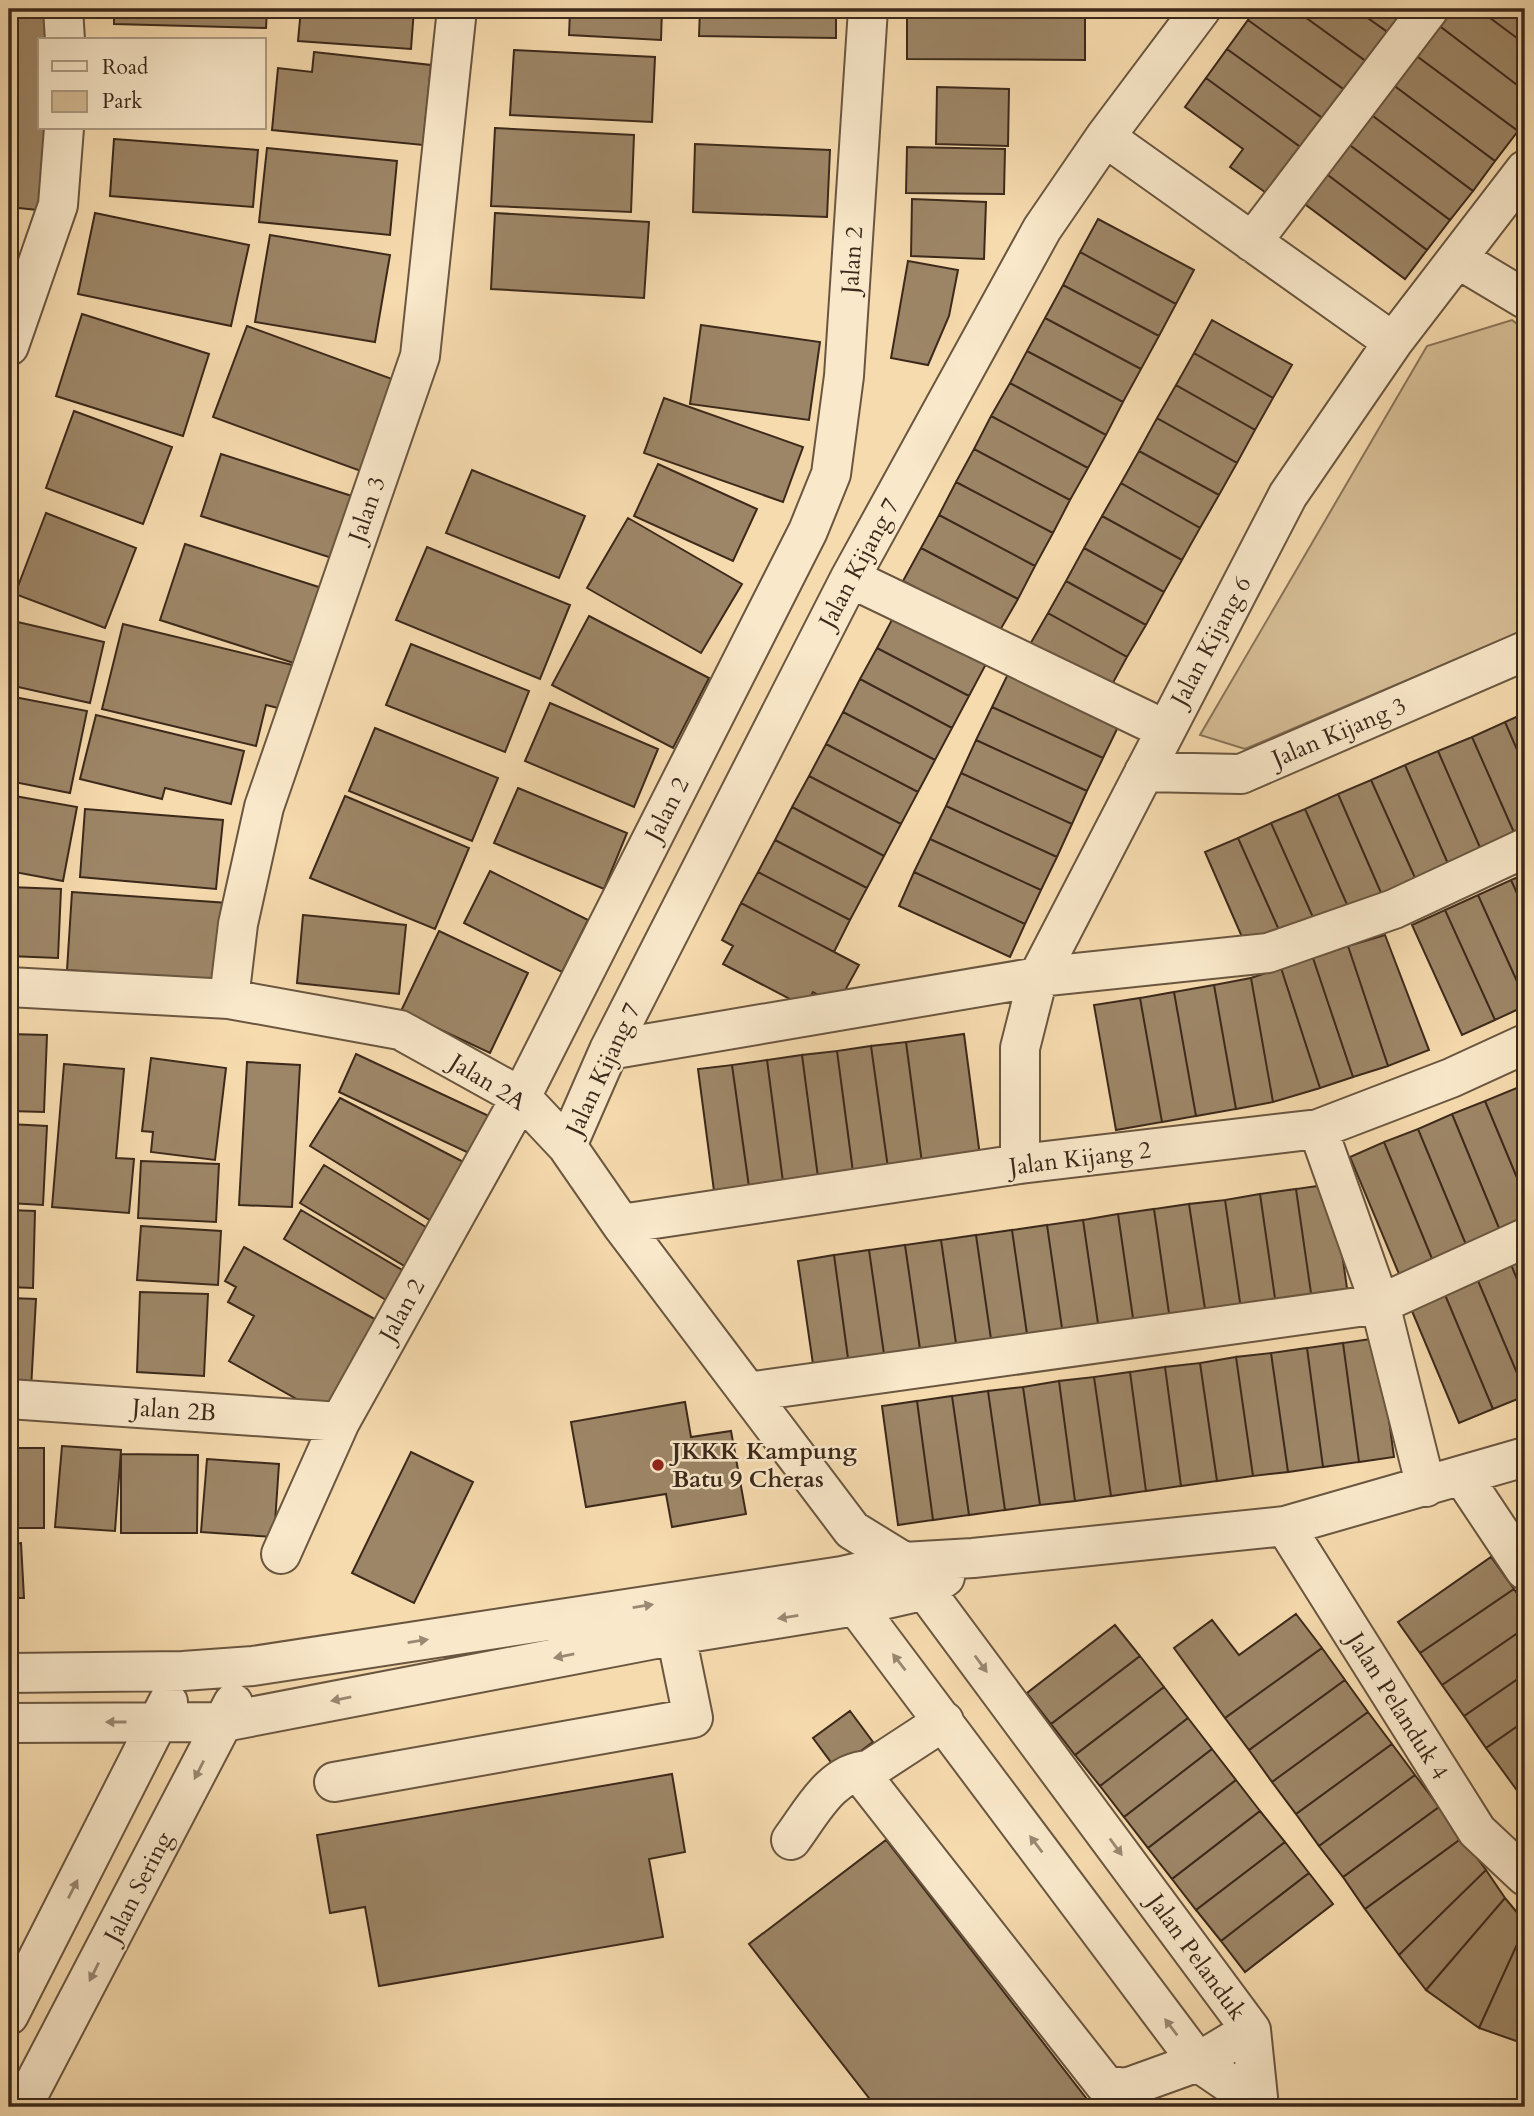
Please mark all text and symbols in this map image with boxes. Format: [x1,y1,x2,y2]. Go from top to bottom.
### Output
legend [38,38,266,130]
text: Road [102,53,148,82]
text: Park [102,87,143,116]
street label: Jalan 2 [833,225,871,298]
street label: Jalan 3 [340,472,394,549]
street label: Jalan Kijang 7 [810,493,907,637]
street label: Jalan Kijang 6 [1162,571,1259,715]
street label: Jalan Kijang 3 [1264,689,1411,777]
street label: Jalan 2 [636,772,697,849]
street label: Jalan Kijang 7 [557,998,649,1144]
street label: Jalan 2A [441,1044,533,1119]
street label: Jalan Kijang 2 [1004,1133,1153,1184]
street label: Jalan 2 [370,1273,433,1350]
street label: Jalan 2B [128,1391,217,1430]
place label: JKKK Kampung Batu 9 Cheras [669,1435,858,1496]
marker: JKKK Kampung Batu 9 Cheras [650,1457,666,1473]
one-way arrow [632,1601,654,1612]
one-way arrow [777,1612,799,1623]
street label: Jalan Pelanduk 4 [1338,1624,1456,1786]
one-way arrow [407,1635,429,1646]
one-way arrow [553,1651,575,1662]
one-way arrow [892,1654,907,1672]
one-way arrow [973,1655,988,1673]
one-way arrow [330,1694,352,1705]
one-way arrow [104,1716,126,1728]
one-way arrow [193,1760,204,1780]
street label: Jalan Sering [95,1826,181,1951]
one-way arrow [1029,1835,1043,1853]
one-way arrow [1108,1838,1123,1856]
one-way arrow [67,1879,79,1898]
street label: Jalan Pelanduk [1138,1885,1254,2027]
one-way arrow [88,1962,100,1982]
one-way arrow [1165,2018,1179,2036]

